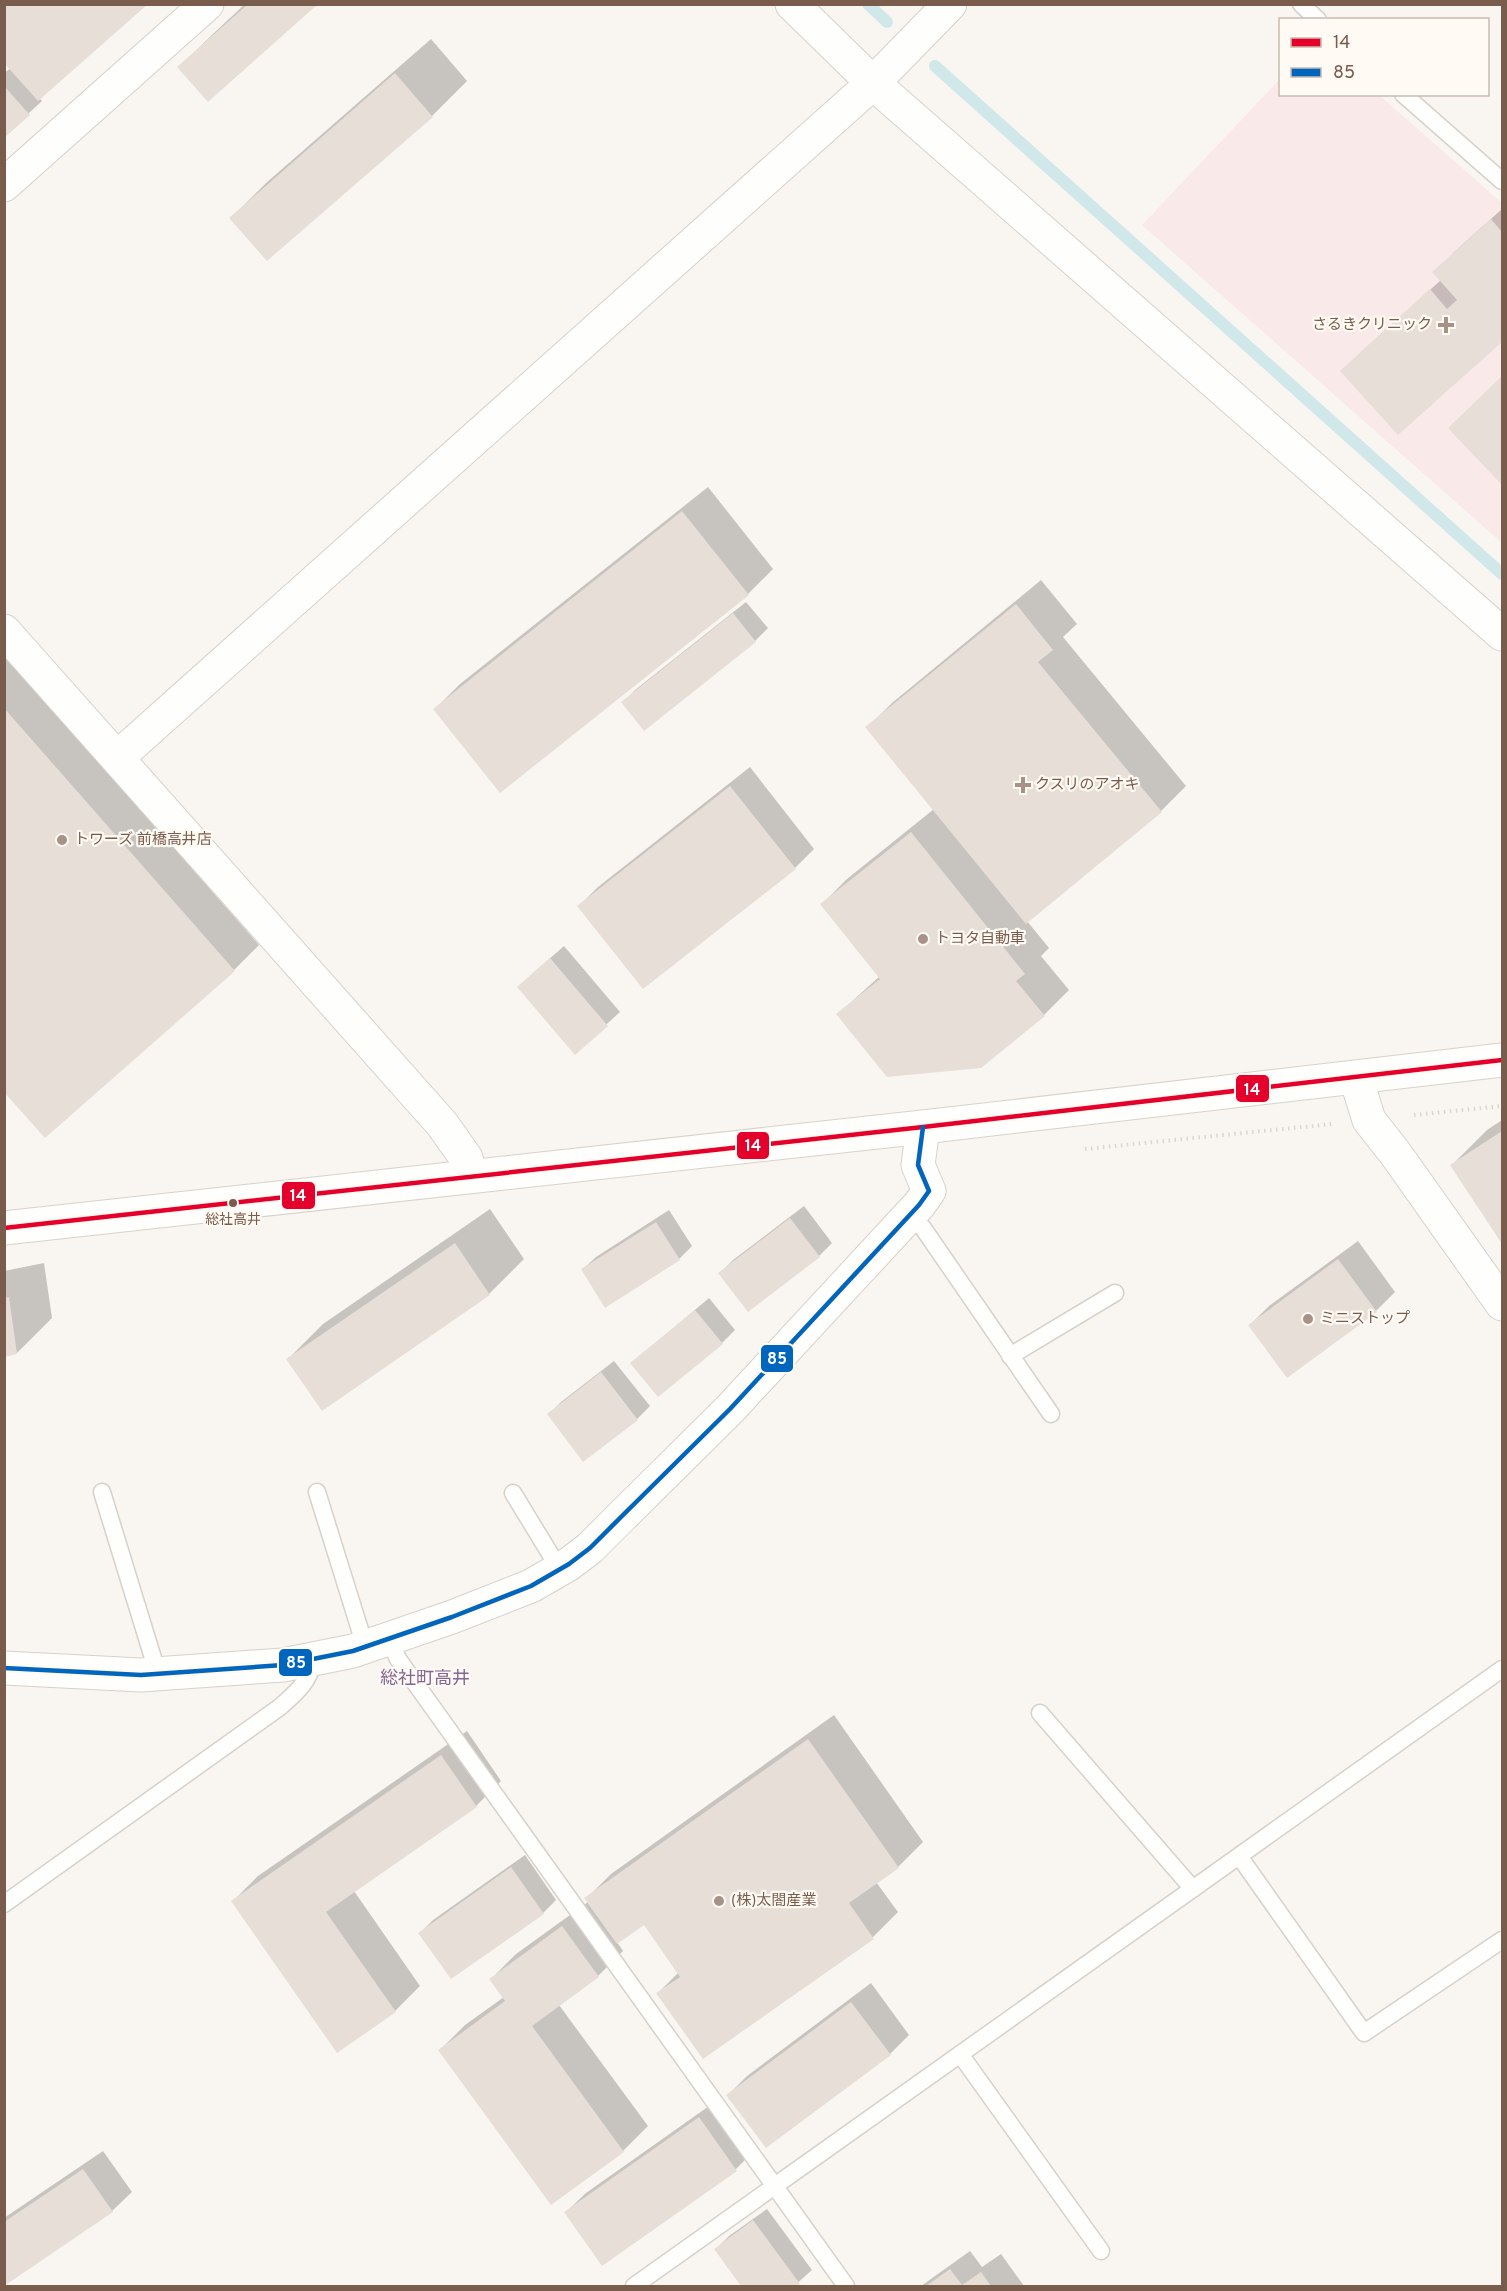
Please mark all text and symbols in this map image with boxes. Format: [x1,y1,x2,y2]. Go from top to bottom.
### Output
legend [1279,18,1489,96]
text: 14 [1333,32,1351,55]
text: 85 [1333,62,1355,85]
place label: さるきクリニック [1312,316,1432,335]
marker: さるきクリニック [1437,316,1455,334]
place label: クスリのアオキ [1035,776,1140,795]
marker: クスリのアオキ [1016,778,1030,792]
place label: トワーズ 前橋高井店 [74,830,212,850]
marker: トワーズ 前橋高井店 [55,833,69,847]
place label: トヨタ自動車 [935,930,1025,949]
marker: トヨタ自動車 [916,932,930,946]
line badge: 14 [1235,1074,1270,1103]
text: 14 [1244,1081,1260,1101]
line badge: 14 [736,1131,770,1160]
text: 14 [745,1137,761,1157]
line badge: 14 [281,1181,316,1210]
text: 14 [290,1187,306,1207]
marker: 総社高井 [227,1197,239,1209]
place label: 総社高井 [205,1211,261,1229]
place label: ミニストップ [1320,1310,1410,1329]
marker: ミニストップ [1301,1312,1315,1326]
line badge: 85 [760,1344,794,1373]
text: 85 [767,1350,787,1370]
line badge: 85 [278,1648,313,1677]
text: 85 [286,1654,306,1674]
district label: 総社町高井 [380,1668,470,1691]
place label: (株)太閤産業 [731,1892,816,1911]
marker: (株)太閤産業 [712,1894,726,1908]

